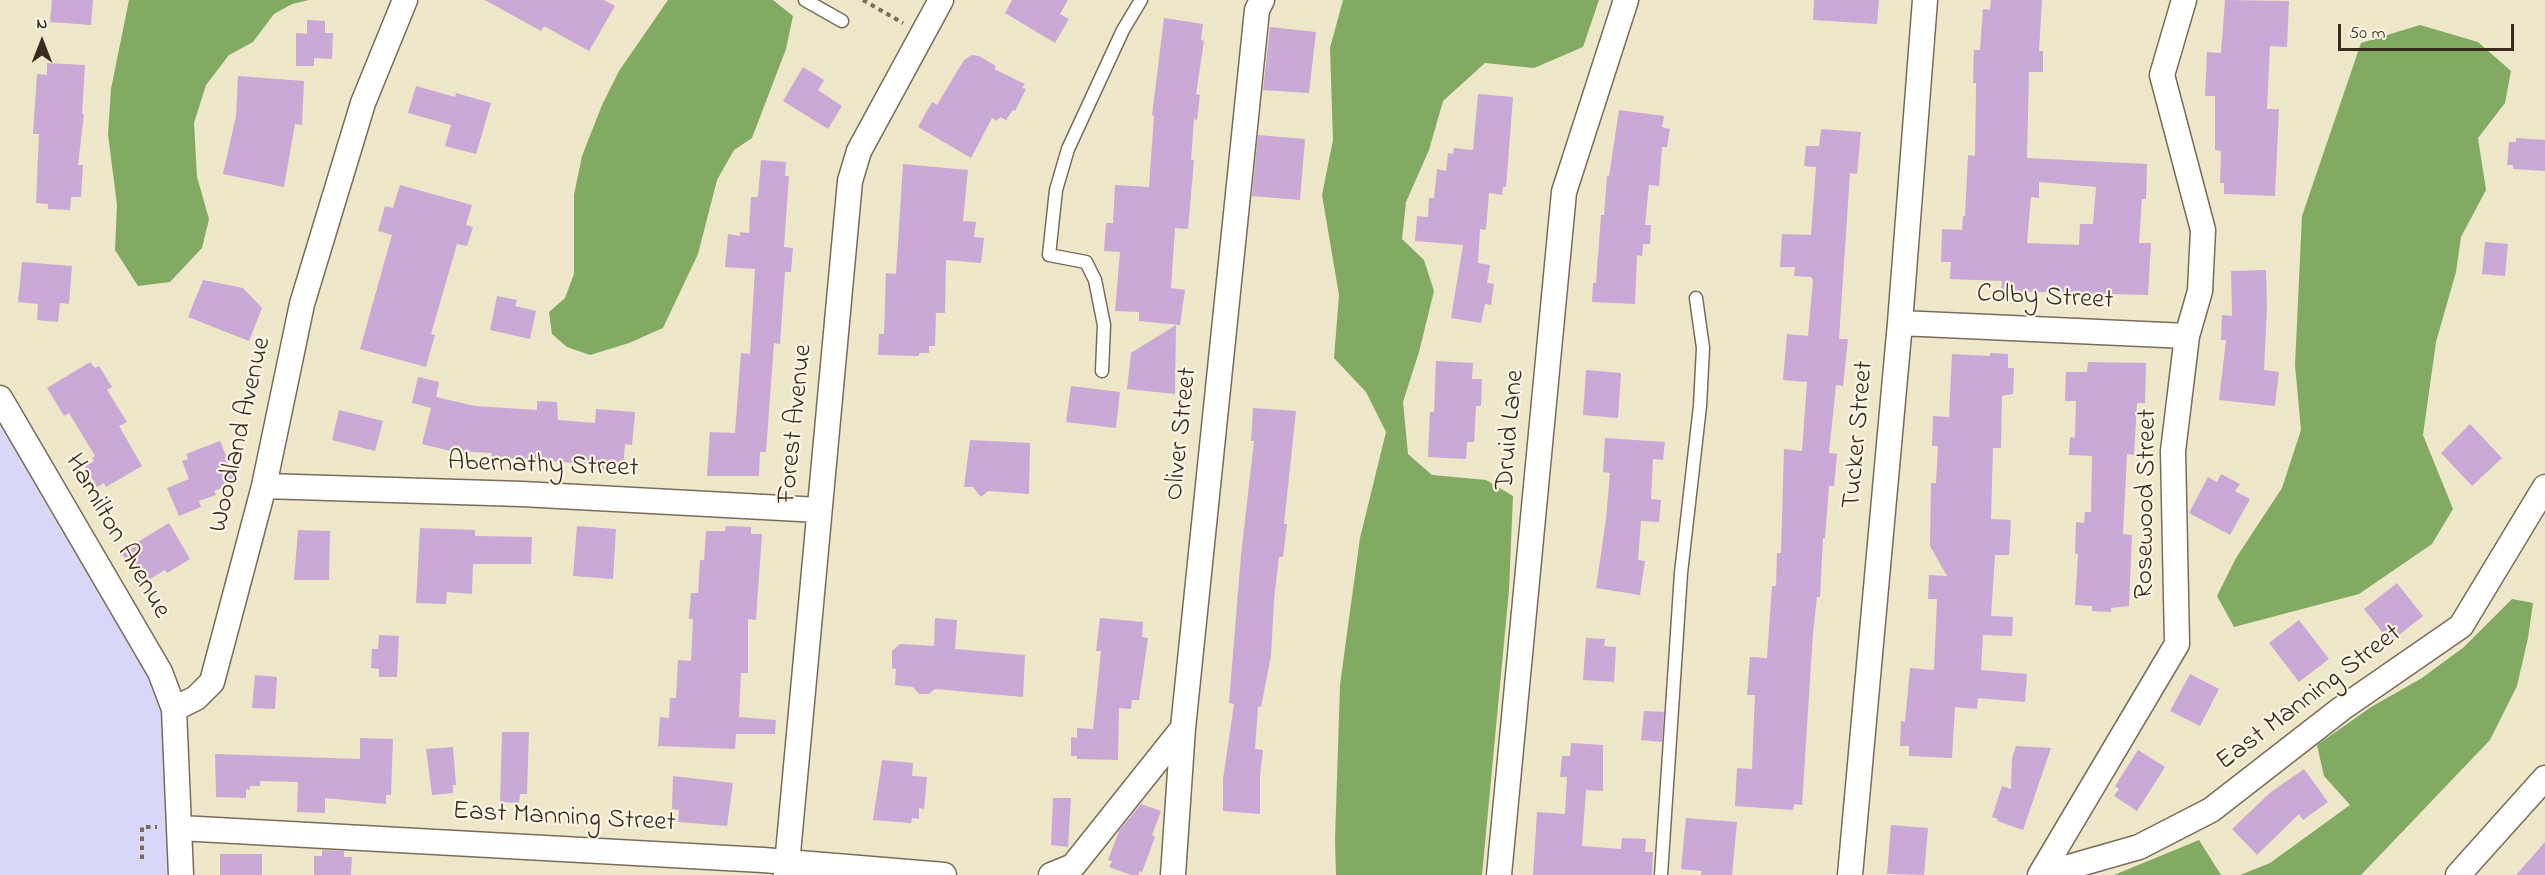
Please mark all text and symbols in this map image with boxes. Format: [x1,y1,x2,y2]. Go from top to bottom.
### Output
north arrow [12,12,72,72]
text: N [37,12,47,36]
scale bar [2341,12,2516,50]
text: 50 m [2349,21,2386,47]
street label: Colby Street [1976,279,2114,319]
street label: Woodland Avenue [204,334,280,536]
street label: Forest Avenue [773,343,821,505]
street label: Tucker Street [1837,360,1883,510]
street label: Oliver Street [1160,366,1206,502]
street label: Druid Lane [1491,369,1533,491]
street label: Rosewood Street [2130,409,2166,599]
street label: Abernathy Street [447,447,639,487]
street label: Hamilton Avenue [56,449,176,625]
street label: East Manning Street [2211,619,2409,779]
street label: East Manning Street [452,797,676,841]

